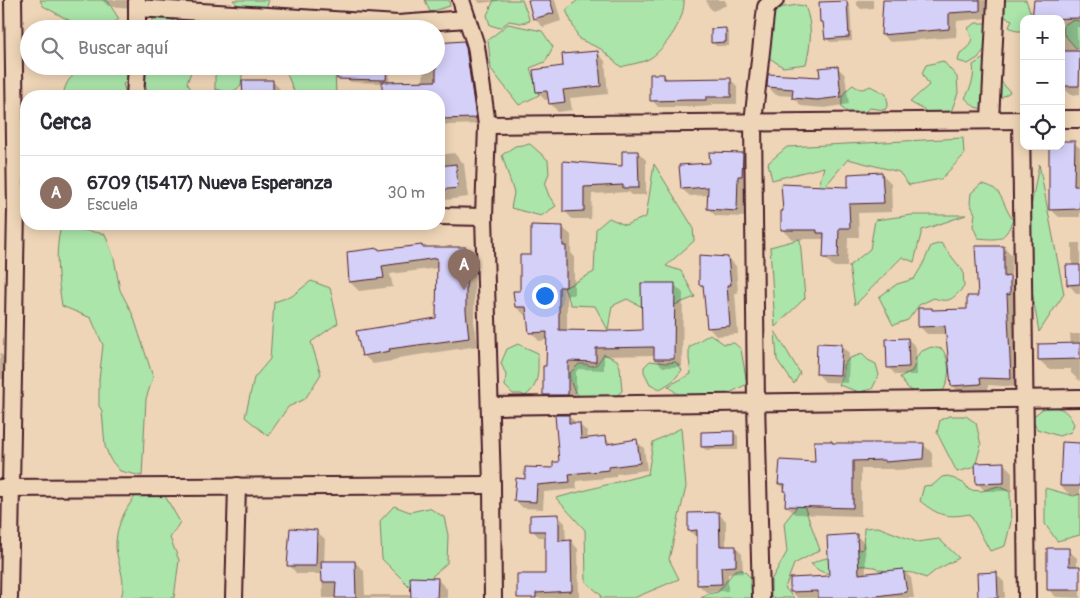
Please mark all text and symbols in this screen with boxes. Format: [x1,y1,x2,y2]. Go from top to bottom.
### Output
map controls [1020,15,1065,150]
button: + [1020,15,1065,60]
search box [20,20,445,75]
icon: search [38,34,66,62]
text: Buscar aquí [78,36,169,60]
button: − [1020,60,1065,105]
button: locate [1020,105,1065,150]
text: Cerca [40,109,91,136]
text: 6709 (15417) Nueva Esperanza [87,171,332,195]
text: A [51,183,61,203]
text: 30 m [387,183,425,203]
text: Escuela [87,195,138,215]
pin: A [448,249,480,290]
your location [532,283,558,309]

